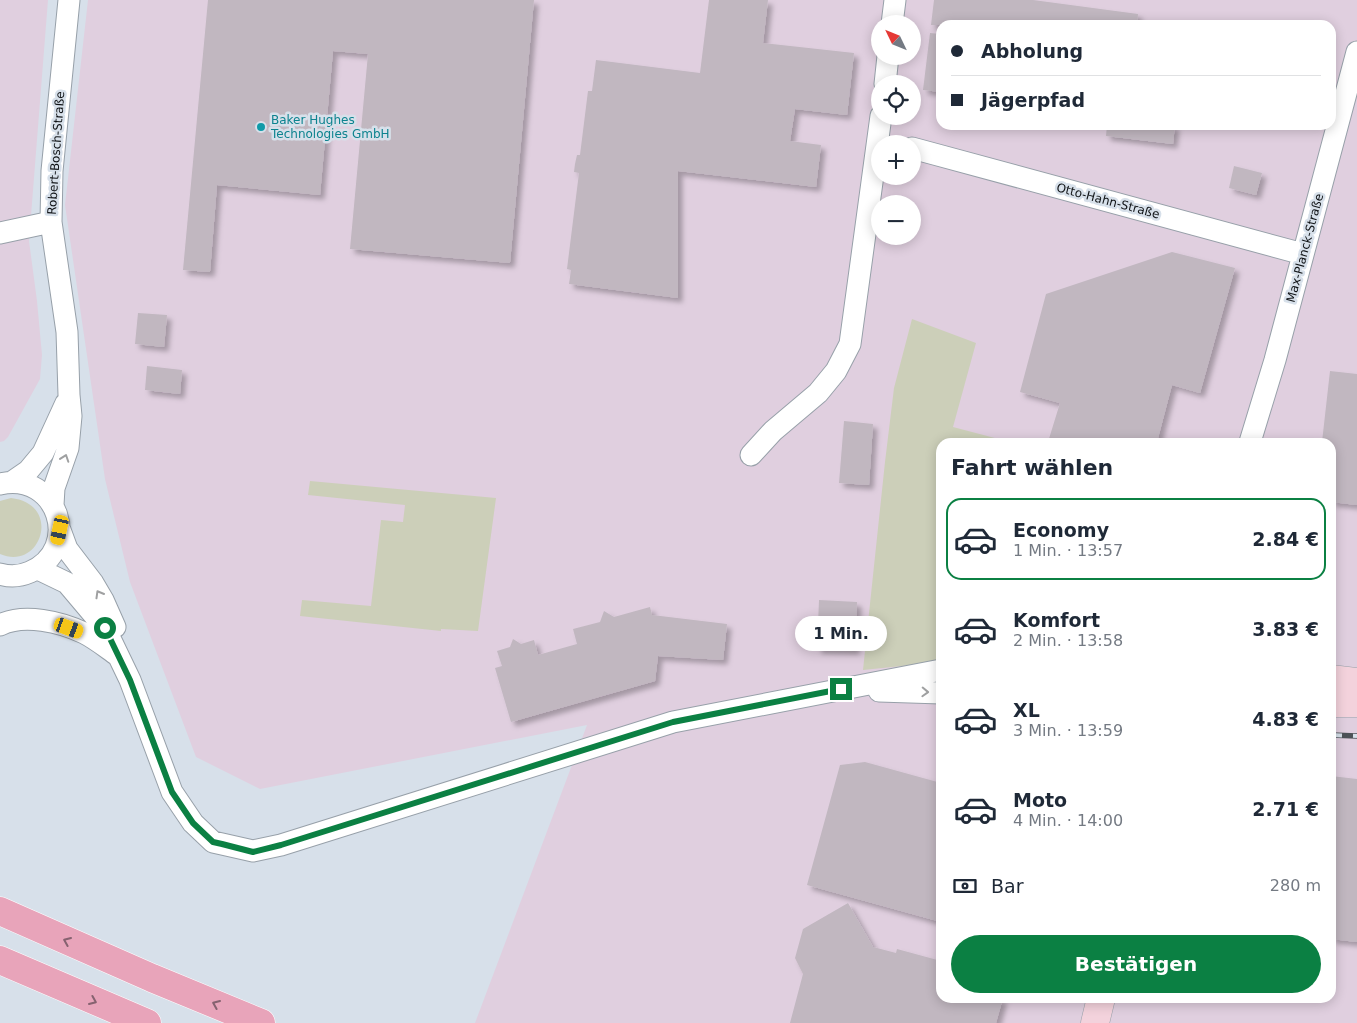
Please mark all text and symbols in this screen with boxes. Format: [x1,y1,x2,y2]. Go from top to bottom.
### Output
north arrow [871,15,921,65]
map controls [871,15,921,245]
text: Abholung [981,40,1083,62]
button: locate [871,75,921,125]
text: Jägerpfad [981,89,1085,111]
street label: Robert-Bosch-Straße [45,91,67,215]
place label: Baker Hughes Technologies GmbH [270,113,390,141]
marker: Baker Hughes Technologies GmbH [255,121,267,133]
button: + [871,135,921,185]
street label: Otto-Hahn-Straße [1055,180,1161,222]
street label: Max-Planck-Straße [1284,192,1326,304]
button: − [871,195,921,245]
one-way arrow [59,454,69,463]
text: Fahrt wählen [951,455,1113,480]
car [49,514,70,546]
icon: car [953,517,998,562]
text: Economy [1013,519,1109,541]
text: 2.84 € [1252,528,1319,550]
text: 1 Min. · 13:57 [1013,541,1123,560]
one-way arrow [95,591,105,600]
icon: car [953,607,998,652]
text: Komfort [1013,609,1100,631]
car [52,616,85,640]
callout: 1 Min. [795,616,887,652]
route start [94,617,116,639]
text: 3.83 € [1252,618,1319,640]
text: 1 Min. [813,624,869,643]
text: 2 Min. · 13:58 [1013,631,1123,650]
route end [830,678,852,700]
one-way arrow [921,687,929,698]
icon: car [953,697,998,742]
text: XL [1013,699,1040,721]
text: 4.83 € [1252,708,1319,730]
text: 3 Min. · 13:59 [1013,721,1123,740]
icon: car [953,787,998,832]
text: Moto [1013,789,1067,811]
text: 2.71 € [1252,798,1319,820]
text: 4 Min. · 14:00 [1013,811,1123,830]
icon: cash [951,872,979,900]
text: Bar [991,875,1024,897]
text: 280 m [1270,876,1321,895]
button: Bestätigen [951,935,1321,993]
one-way arrow [63,936,72,947]
one-way arrow [88,994,97,1005]
one-way arrow [212,1000,221,1011]

